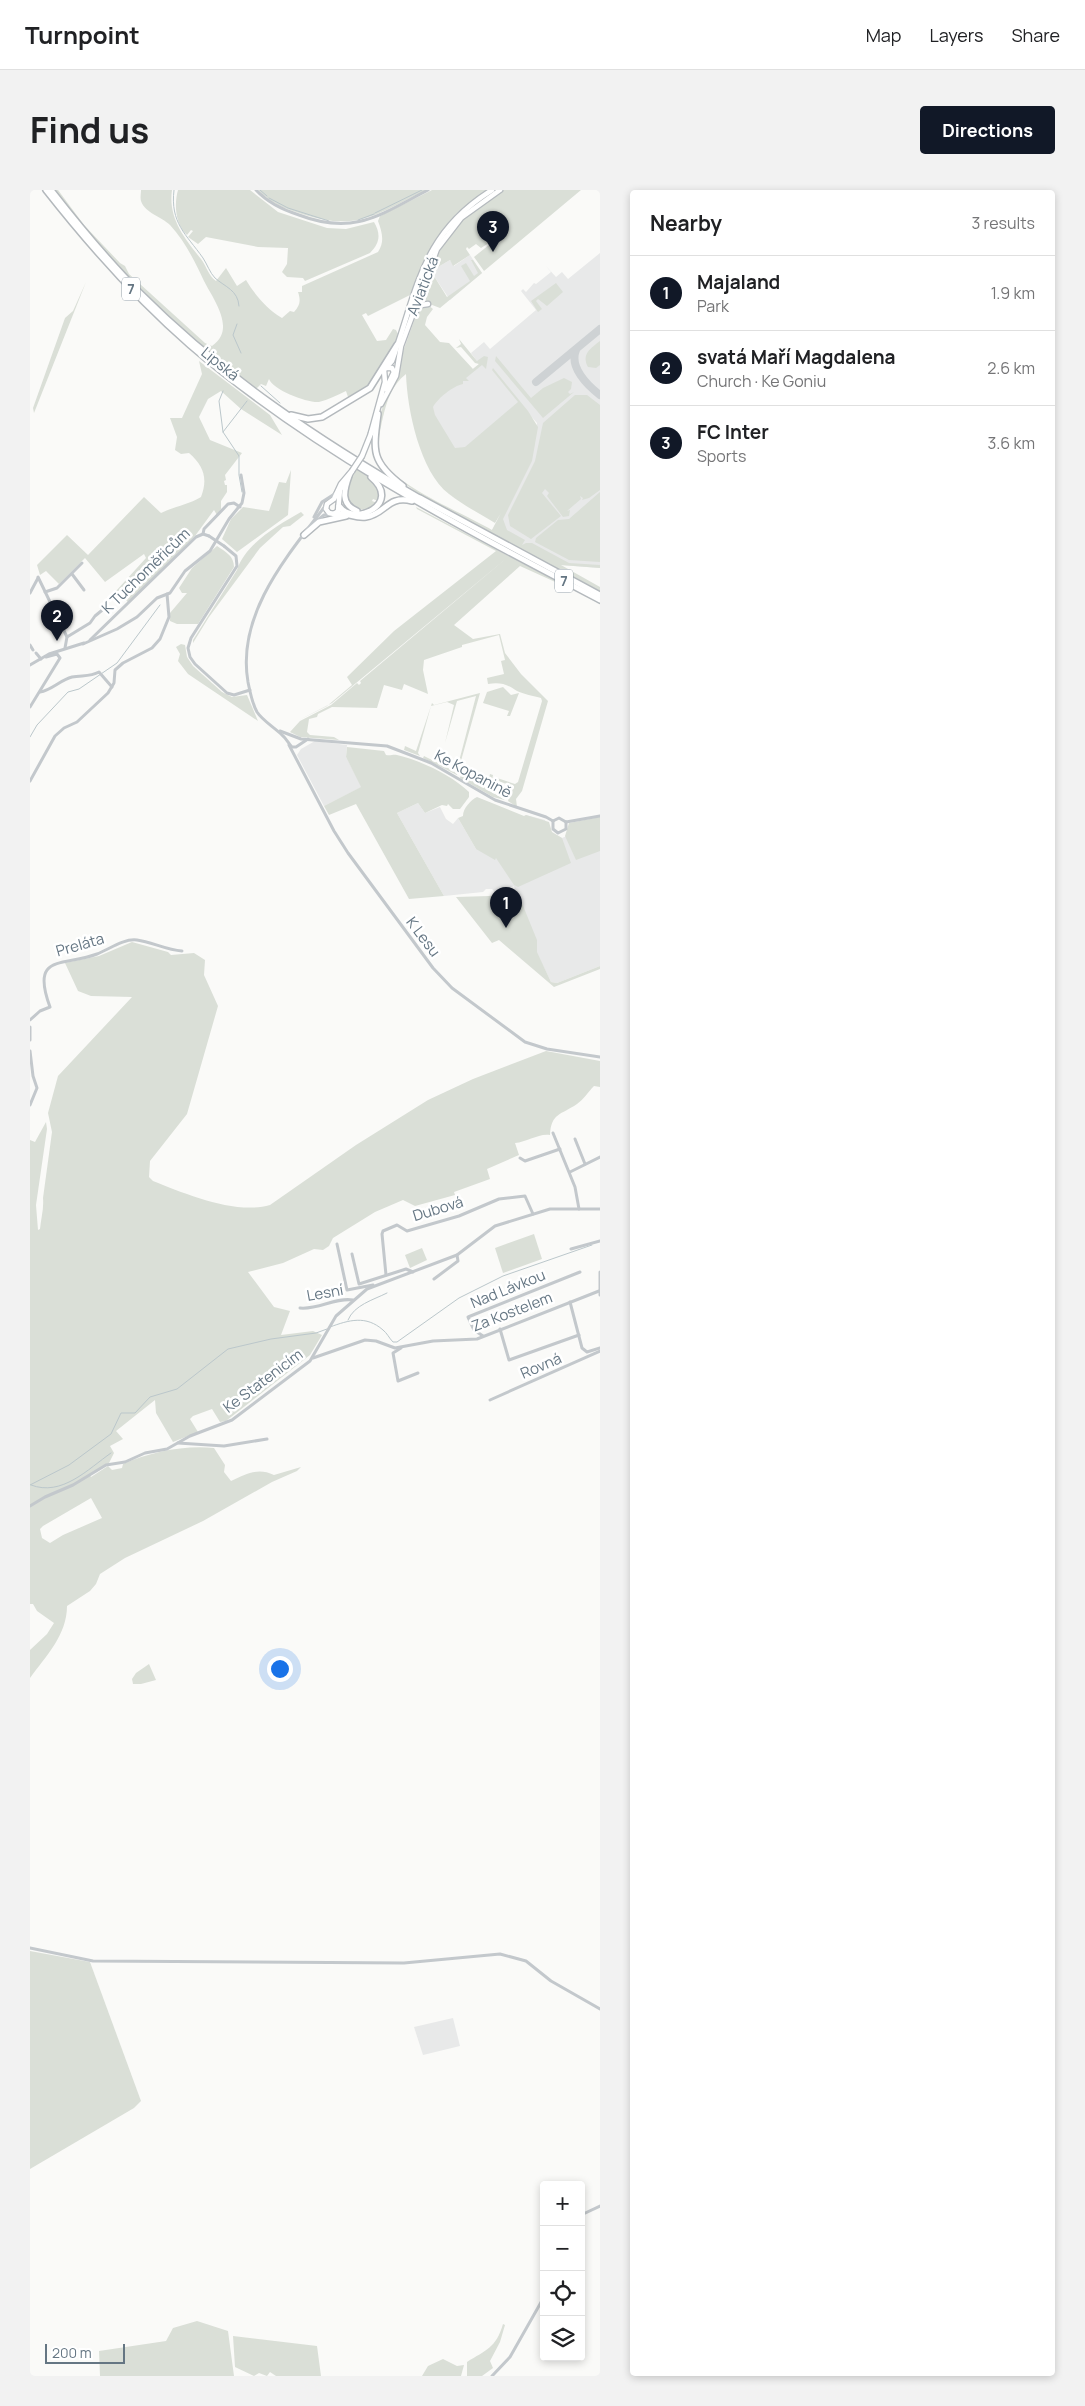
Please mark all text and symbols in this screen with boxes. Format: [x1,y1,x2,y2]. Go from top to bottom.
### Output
text: Turnpoint [25,18,140,51]
text: Map [866,23,901,47]
text: Layers [929,23,983,47]
text: Share [1011,23,1060,47]
text: Find us [30,106,149,154]
button: Directions [920,106,1055,154]
text: Nearby [650,209,722,237]
pin: 3 [477,211,509,252]
text: 3 results [972,212,1035,234]
street label: Aviatická [402,253,443,319]
text: Majaland [697,269,780,295]
road number: 7 [122,278,140,300]
text: 1 [662,282,670,304]
text: 1.9 km [991,282,1035,304]
text: Park [697,295,729,317]
street label: Lipská [197,342,244,385]
text: svatá Maří Magdalena [697,344,896,370]
text: 2 [661,357,671,379]
text: 2.6 km [987,357,1035,379]
text: Church · Ke Goniu [697,370,826,392]
text: FC Inter [697,419,769,445]
text: 3 [661,432,671,454]
text: 3.6 km [987,432,1035,454]
text: Sports [697,445,746,467]
street label: K Tuchoměřicům [97,523,194,618]
road number: 7 [555,570,573,592]
pin: 2 [41,600,73,641]
street label: Ke Kopanině [431,744,516,803]
pin: 1 [490,887,522,928]
street label: K Lesu [402,912,445,961]
street label: Preláta [53,928,106,961]
street label: Dubová [410,1191,466,1226]
street label: Nad Lávkou [467,1264,548,1313]
street label: Lesní [305,1279,345,1306]
street label: Za Kostelem [468,1287,555,1337]
street label: Ke Statenicím [219,1344,307,1417]
street label: Rovná [517,1347,565,1384]
your location [267,1656,293,1682]
map controls [540,2181,585,2361]
button: + [540,2181,585,2226]
button: − [540,2226,585,2271]
button: locate [540,2271,585,2316]
button: layers [540,2316,585,2361]
scale bar [45,2341,125,2364]
text: 200 m [52,2343,92,2362]

